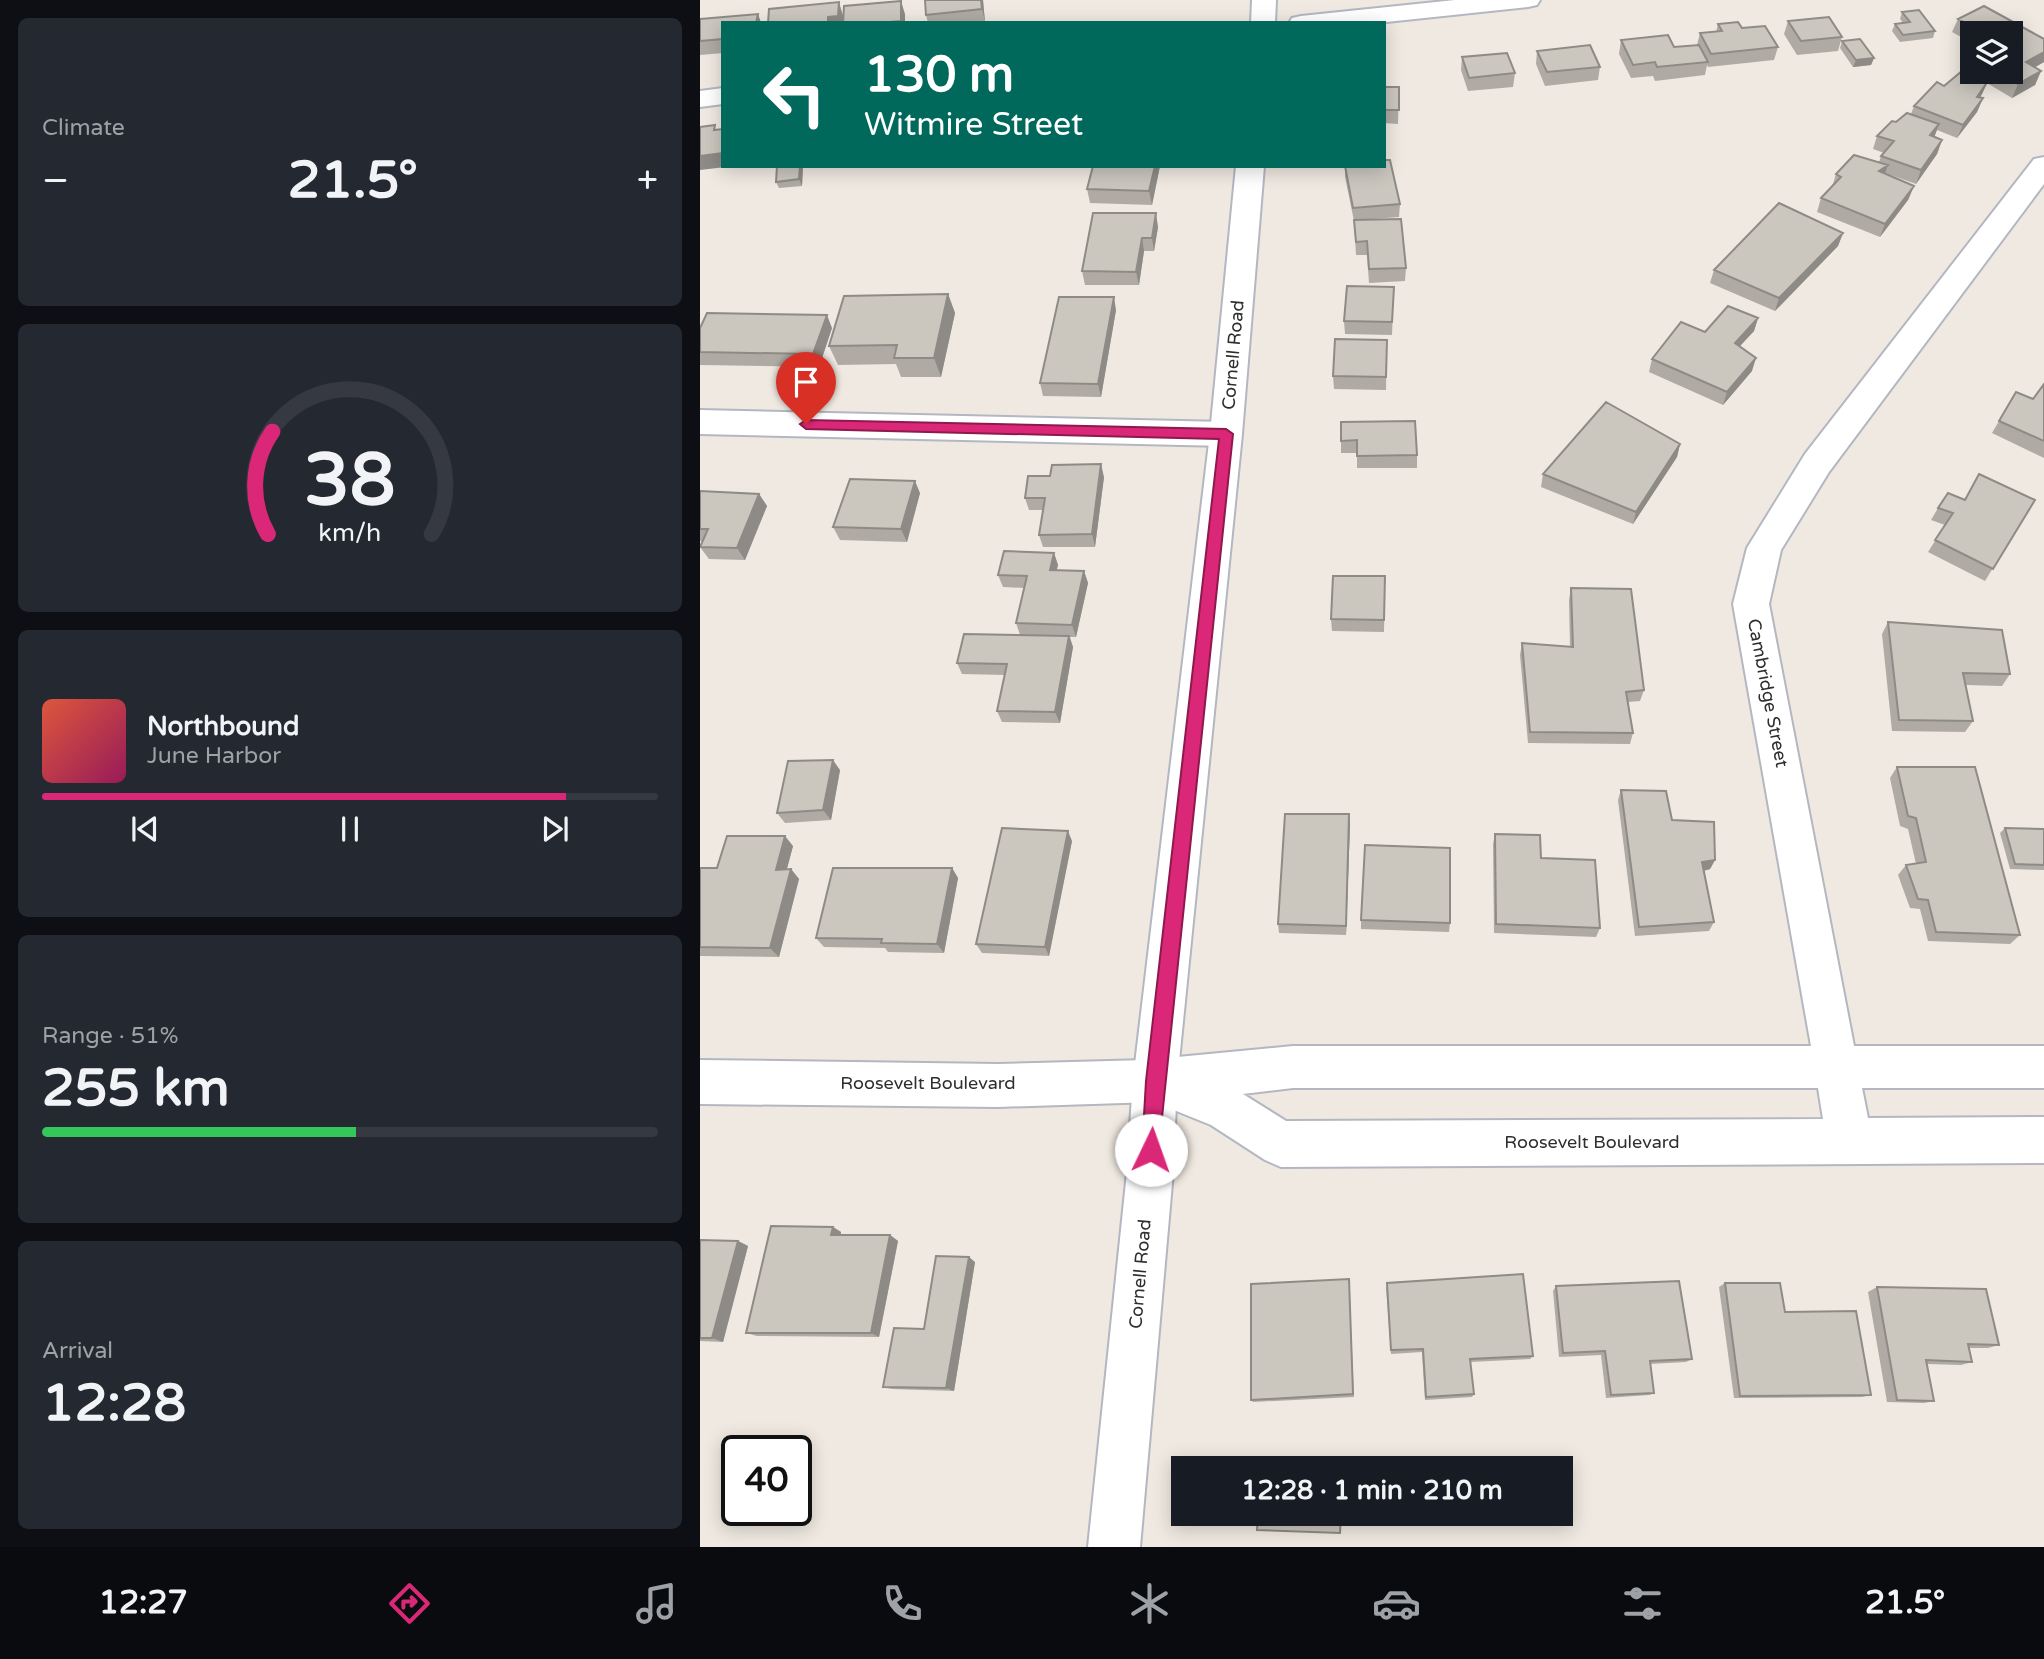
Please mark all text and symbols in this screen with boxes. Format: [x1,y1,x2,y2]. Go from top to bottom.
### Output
map controls [1960,21,2023,84]
button: layers [1960,21,2023,84]
text: 130 m [864,46,1014,105]
icon: left [749,49,840,140]
text: Witmire Street [864,106,1083,144]
text: Climate [42,114,125,142]
text: 21.5° [288,149,418,212]
text: − [42,158,69,204]
text: + [637,158,658,204]
street label: Cornell Road [1217,299,1249,411]
pin [776,352,836,424]
icon: arrive [787,363,825,401]
text: 38 [304,437,396,525]
text: km/h [319,517,381,547]
street label: Cambridge Street [1743,617,1793,769]
text: Northbound [147,711,299,742]
text: June Harbor [147,742,281,770]
icon: previous [126,810,164,848]
icon: pause [331,810,369,848]
icon: next [536,810,574,848]
text: Range · 51% [42,1022,178,1050]
text: 255 km [42,1057,230,1120]
street label: Roosevelt Boulevard [840,1072,1016,1094]
position arrow [1114,1113,1188,1187]
street label: Roosevelt Boulevard [1504,1131,1680,1153]
street label: Cornell Road [1124,1218,1156,1330]
text: Arrival [42,1337,113,1365]
text: 12:28 [42,1372,186,1435]
speed limit sign: 40 [721,1435,812,1526]
text: 12:28 · 1 min · 210 m [1241,1475,1503,1506]
icon: directions [385,1579,434,1628]
icon: music [632,1579,681,1628]
icon: phone [878,1579,927,1628]
icon: climate [1125,1579,1174,1628]
icon: car [1372,1579,1421,1628]
icon: filters [1618,1579,1667,1628]
text: 12:27 [99,1584,188,1622]
text: 21.5° [1865,1584,1945,1622]

